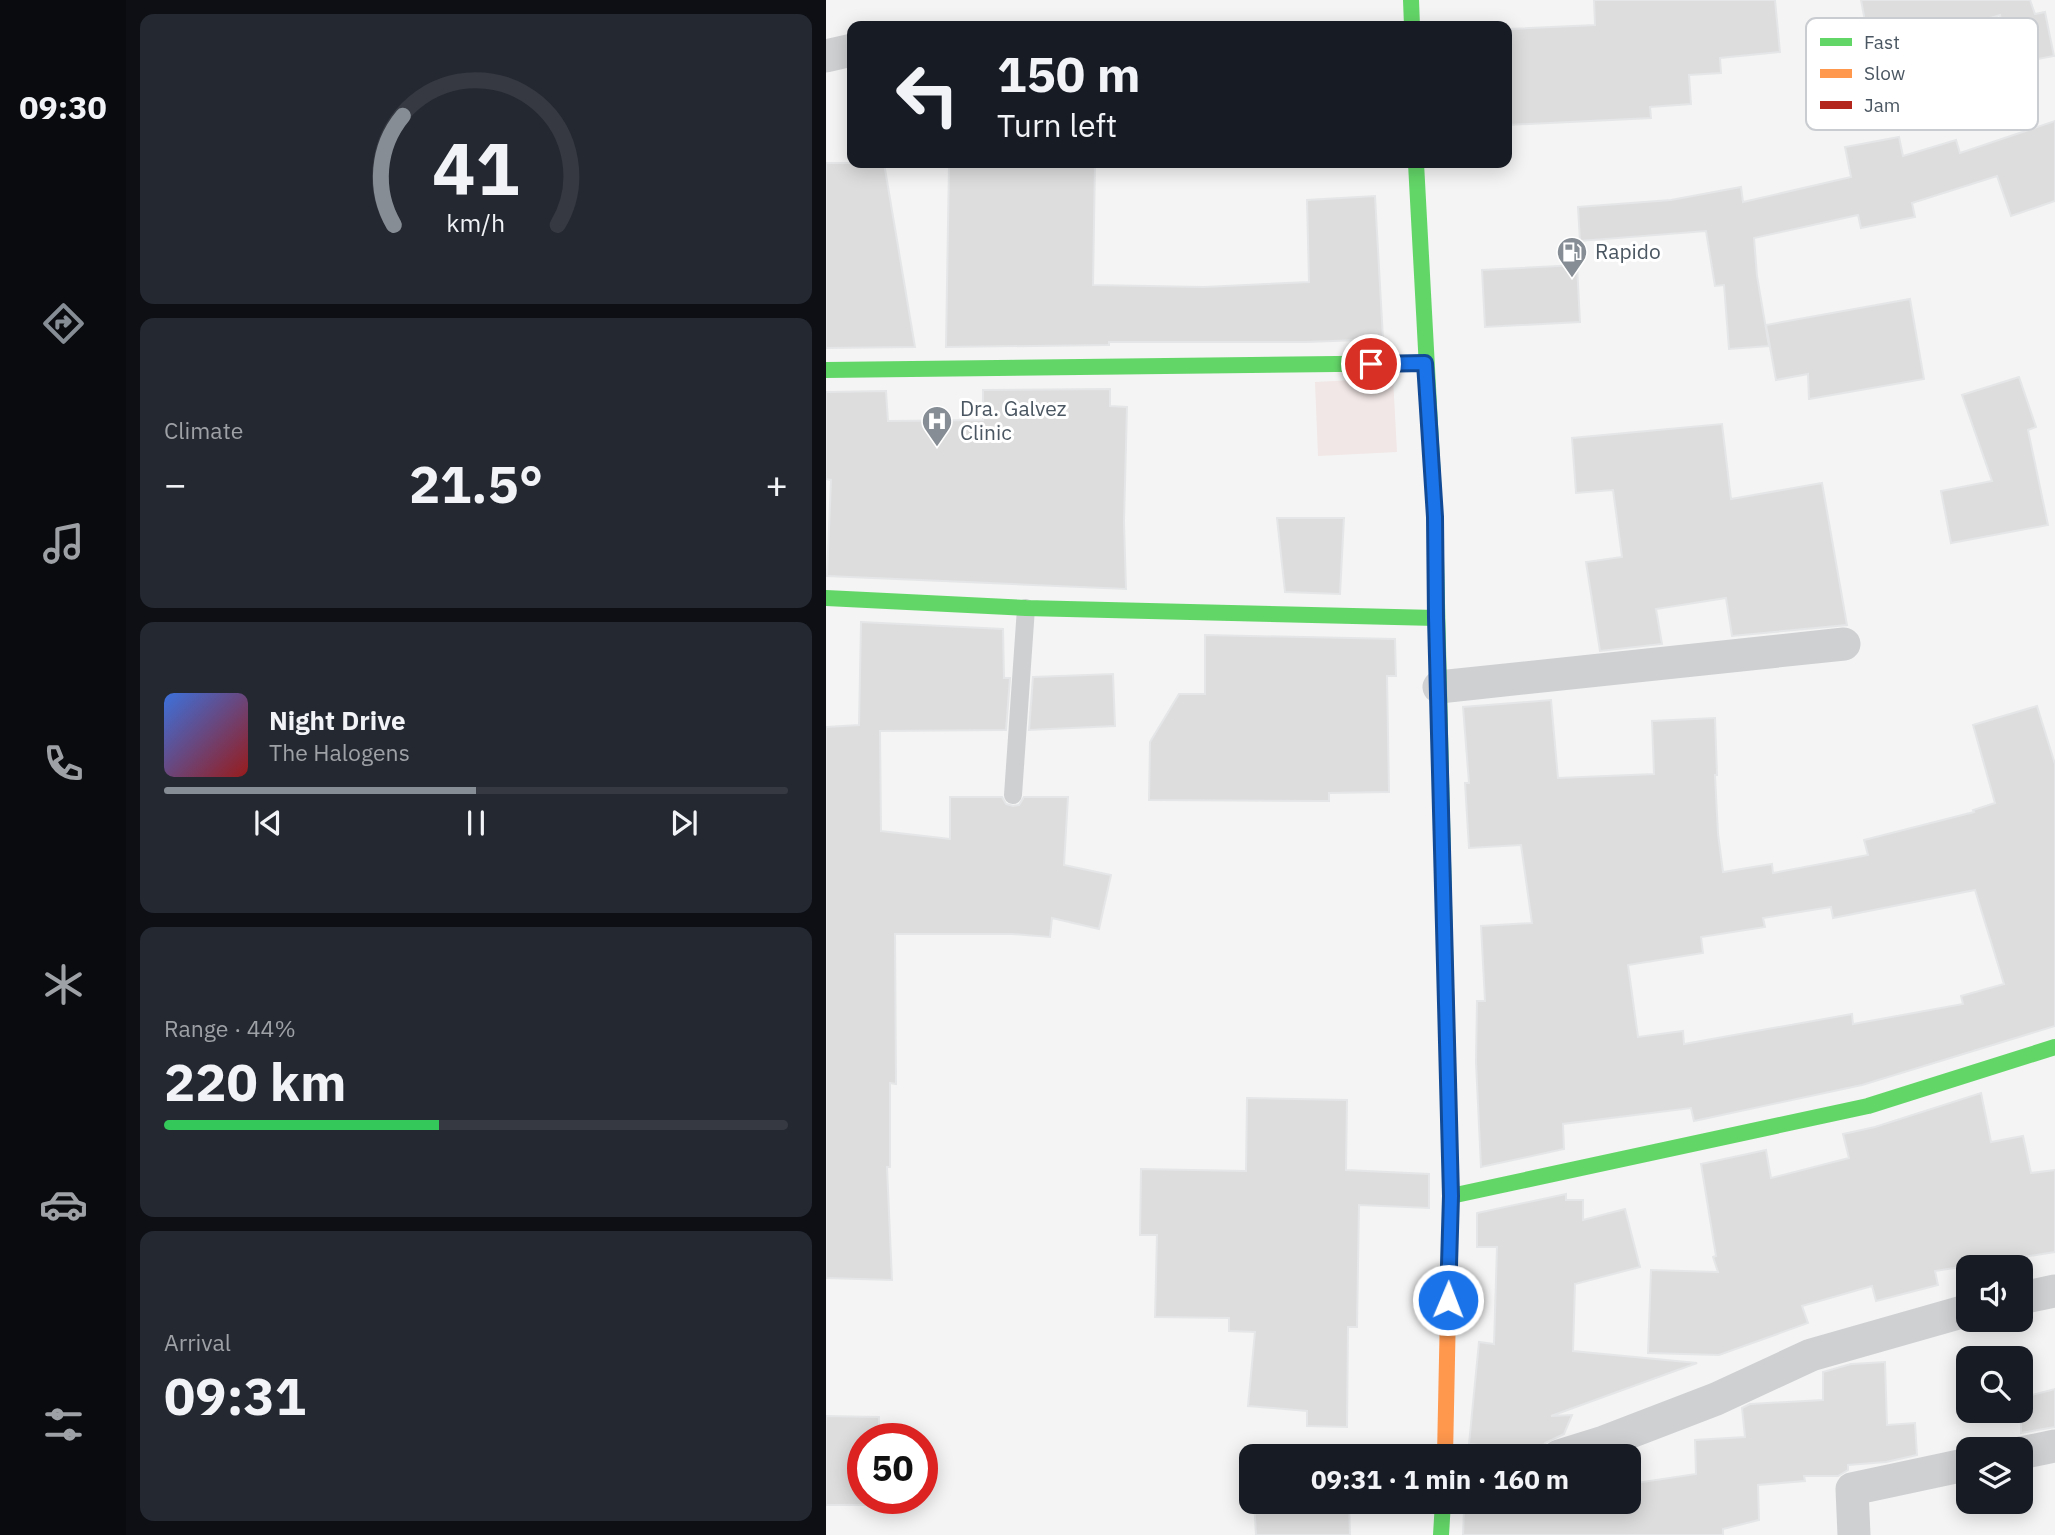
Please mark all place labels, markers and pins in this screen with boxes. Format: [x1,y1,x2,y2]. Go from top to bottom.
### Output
fuel station icon: Rapido [1555,235,1589,279]
place label: Rapido [1595,237,1661,265]
pin [1341,334,1401,394]
place label: Dra. Galvez Clinic [960,394,1067,446]
hospital icon: Dra. Galvez Clinic [920,404,954,448]

